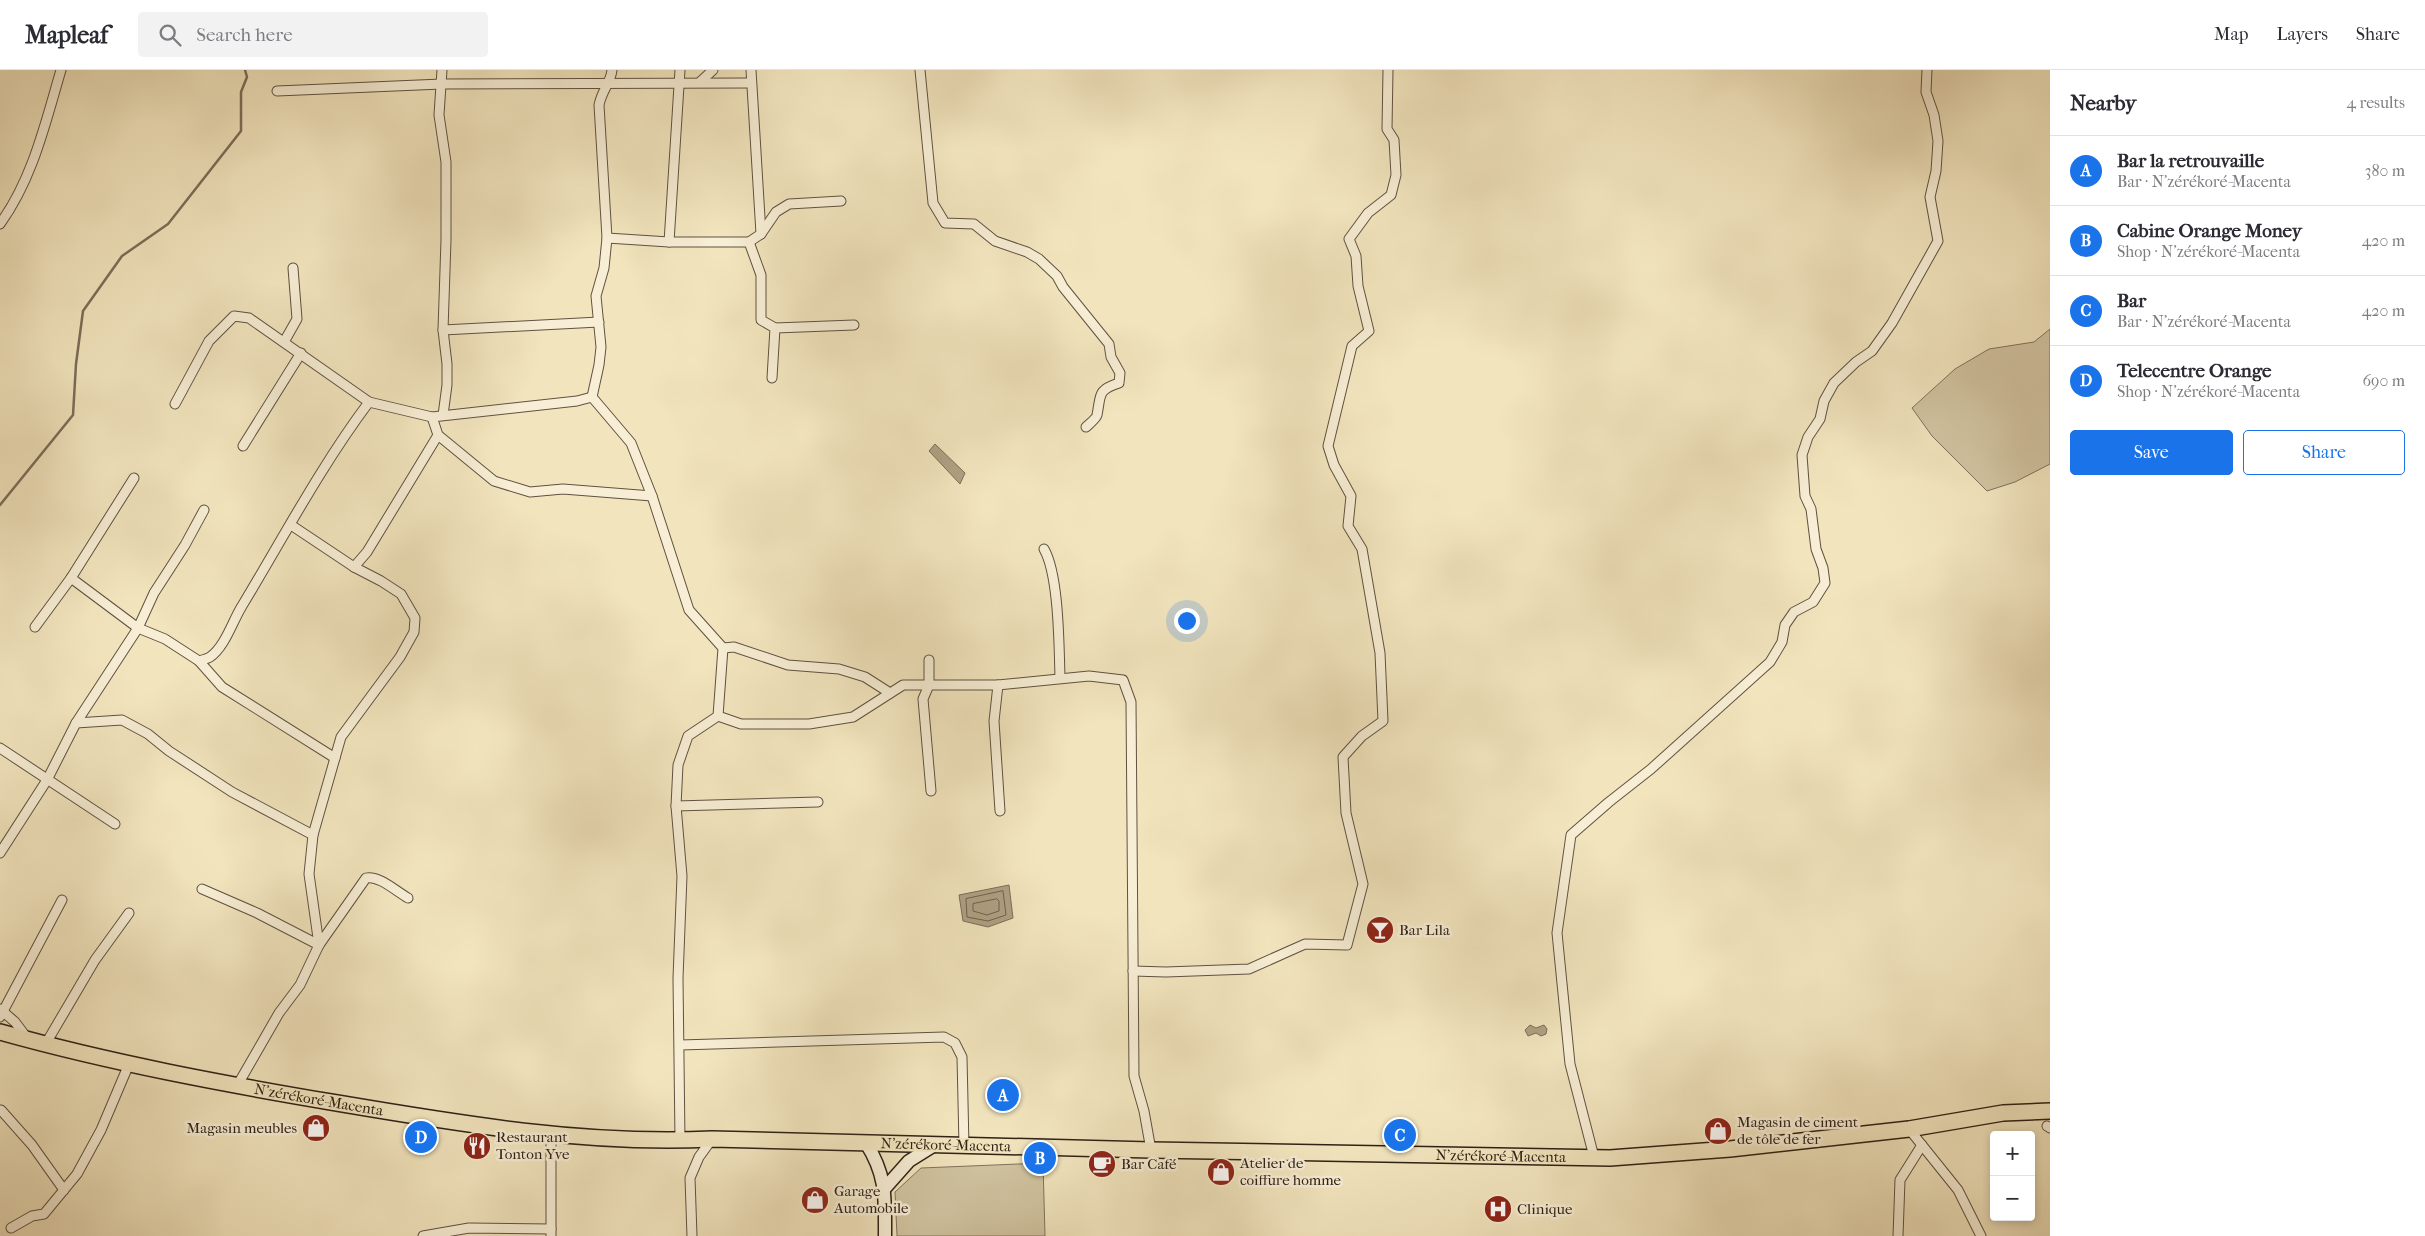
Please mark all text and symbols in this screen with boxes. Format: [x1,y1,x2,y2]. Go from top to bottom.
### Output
search box [138,12,488,57]
text: Mapleaf [25,21,108,49]
icon: search [156,21,184,49]
text: Search here [196,24,293,46]
text: Map [2214,24,2248,45]
text: Layers [2276,24,2328,45]
text: Share [2356,24,2400,45]
text: Nearby [2070,91,2136,115]
text: 4 results [2347,93,2405,112]
text: Bar la retrouvaille [2117,150,2264,172]
text: A [2081,161,2091,180]
text: 380 m [2365,161,2405,180]
text: Bar · N'zérékoré-Macenta [2117,172,2291,191]
text: Cabine Orange Money [2117,220,2302,242]
text: B [2081,231,2091,250]
text: 420 m [2362,231,2405,250]
text: Shop · N'zérékoré-Macenta [2117,242,2300,261]
text: Bar [2117,290,2146,312]
text: C [2081,301,2091,320]
text: 420 m [2362,301,2405,320]
text: Bar · N'zérékoré-Macenta [2117,312,2291,331]
text: Telecentre Orange [2117,360,2271,382]
text: D [2080,371,2092,390]
text: 690 m [2362,371,2405,390]
text: Shop · N'zérékoré-Macenta [2117,382,2300,401]
button: Save [2070,430,2233,475]
button: Share [2243,430,2405,475]
your location [1174,608,1200,634]
bar icon: Bar Lila [1365,915,1395,945]
place label: Bar Lila [1399,921,1451,939]
pin: A [987,1076,1019,1114]
street label: N'zérékoré-Macenta [253,1080,386,1120]
shop icon: Magasin meubles [301,1113,331,1143]
place label: Magasin de ciment de tôle de fer [1737,1113,1859,1148]
pin: C [1384,1116,1416,1154]
shop icon: Magasin de ciment de tôle de fer [1703,1116,1733,1146]
pin: D [405,1118,437,1156]
place label: Magasin meubles [187,1119,297,1137]
place label: Restaurant Tonton Yve [496,1128,570,1163]
restaurant icon: Restaurant Tonton Yve [462,1131,492,1161]
map controls [1990,1131,2035,1221]
button: + [1990,1131,2035,1176]
street label: N'zérékoré-Macenta [880,1134,1012,1156]
pin: B [1024,1139,1056,1177]
street label: N'zérékoré-Macenta [1435,1146,1567,1166]
cafe icon: Bar Café [1087,1149,1117,1179]
place label: Atelier de coiffure homme [1239,1154,1342,1189]
place label: Bar Café [1121,1155,1177,1173]
shop icon: Atelier de coiffure homme [1206,1157,1236,1187]
button: − [1990,1176,2035,1221]
place label: Garage Automobile [833,1182,909,1217]
shop icon: Garage Automobile [800,1185,830,1215]
hospital icon: Clinique [1483,1194,1513,1224]
place label: Clinique [1517,1200,1573,1218]

